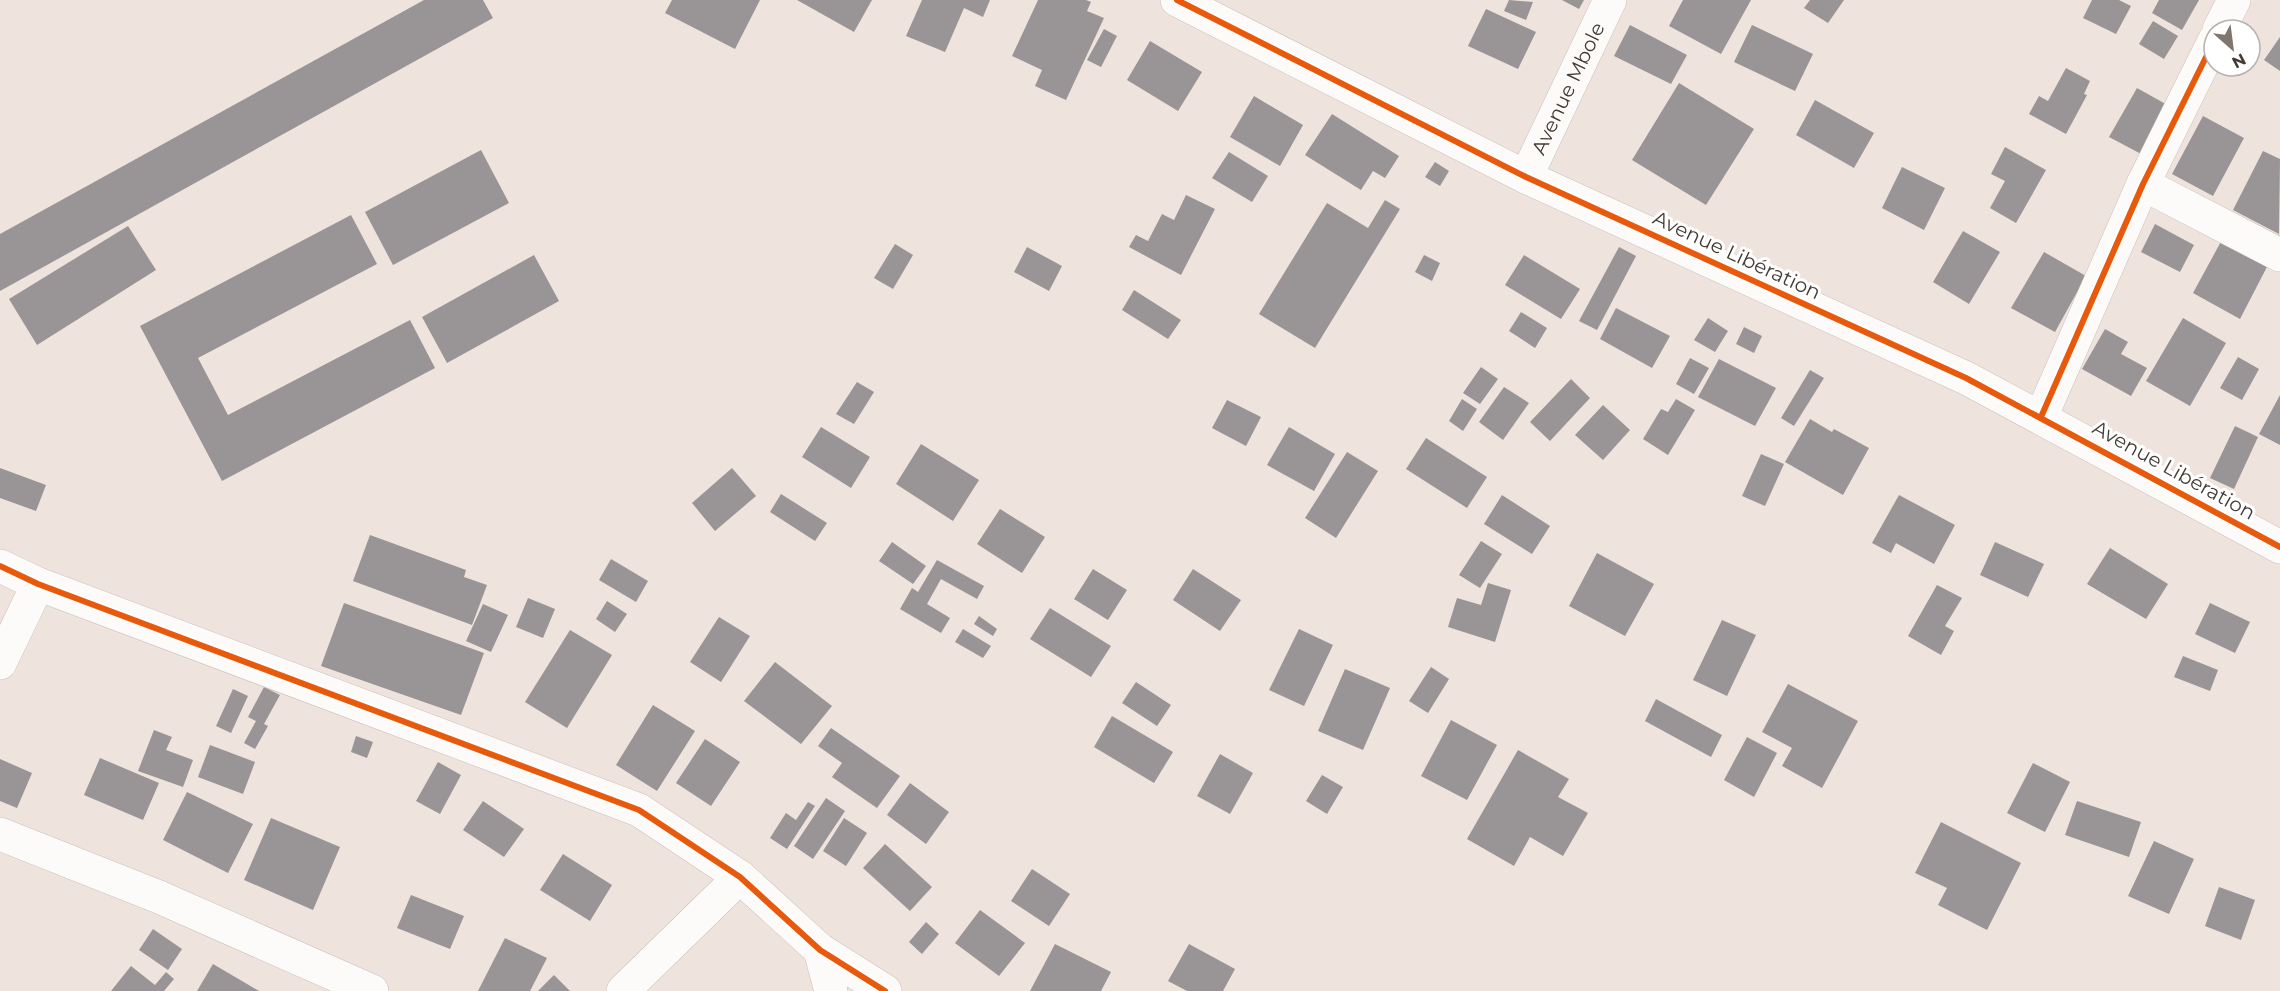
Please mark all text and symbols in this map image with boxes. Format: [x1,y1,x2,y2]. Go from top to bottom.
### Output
street label: Avenue Mbole [1526,18,1610,158]
north arrow [2202,18,2262,78]
text: N [2229,49,2249,72]
street label: Avenue Libération [1649,206,1825,304]
street label: Avenue Libération [2089,415,2259,525]

